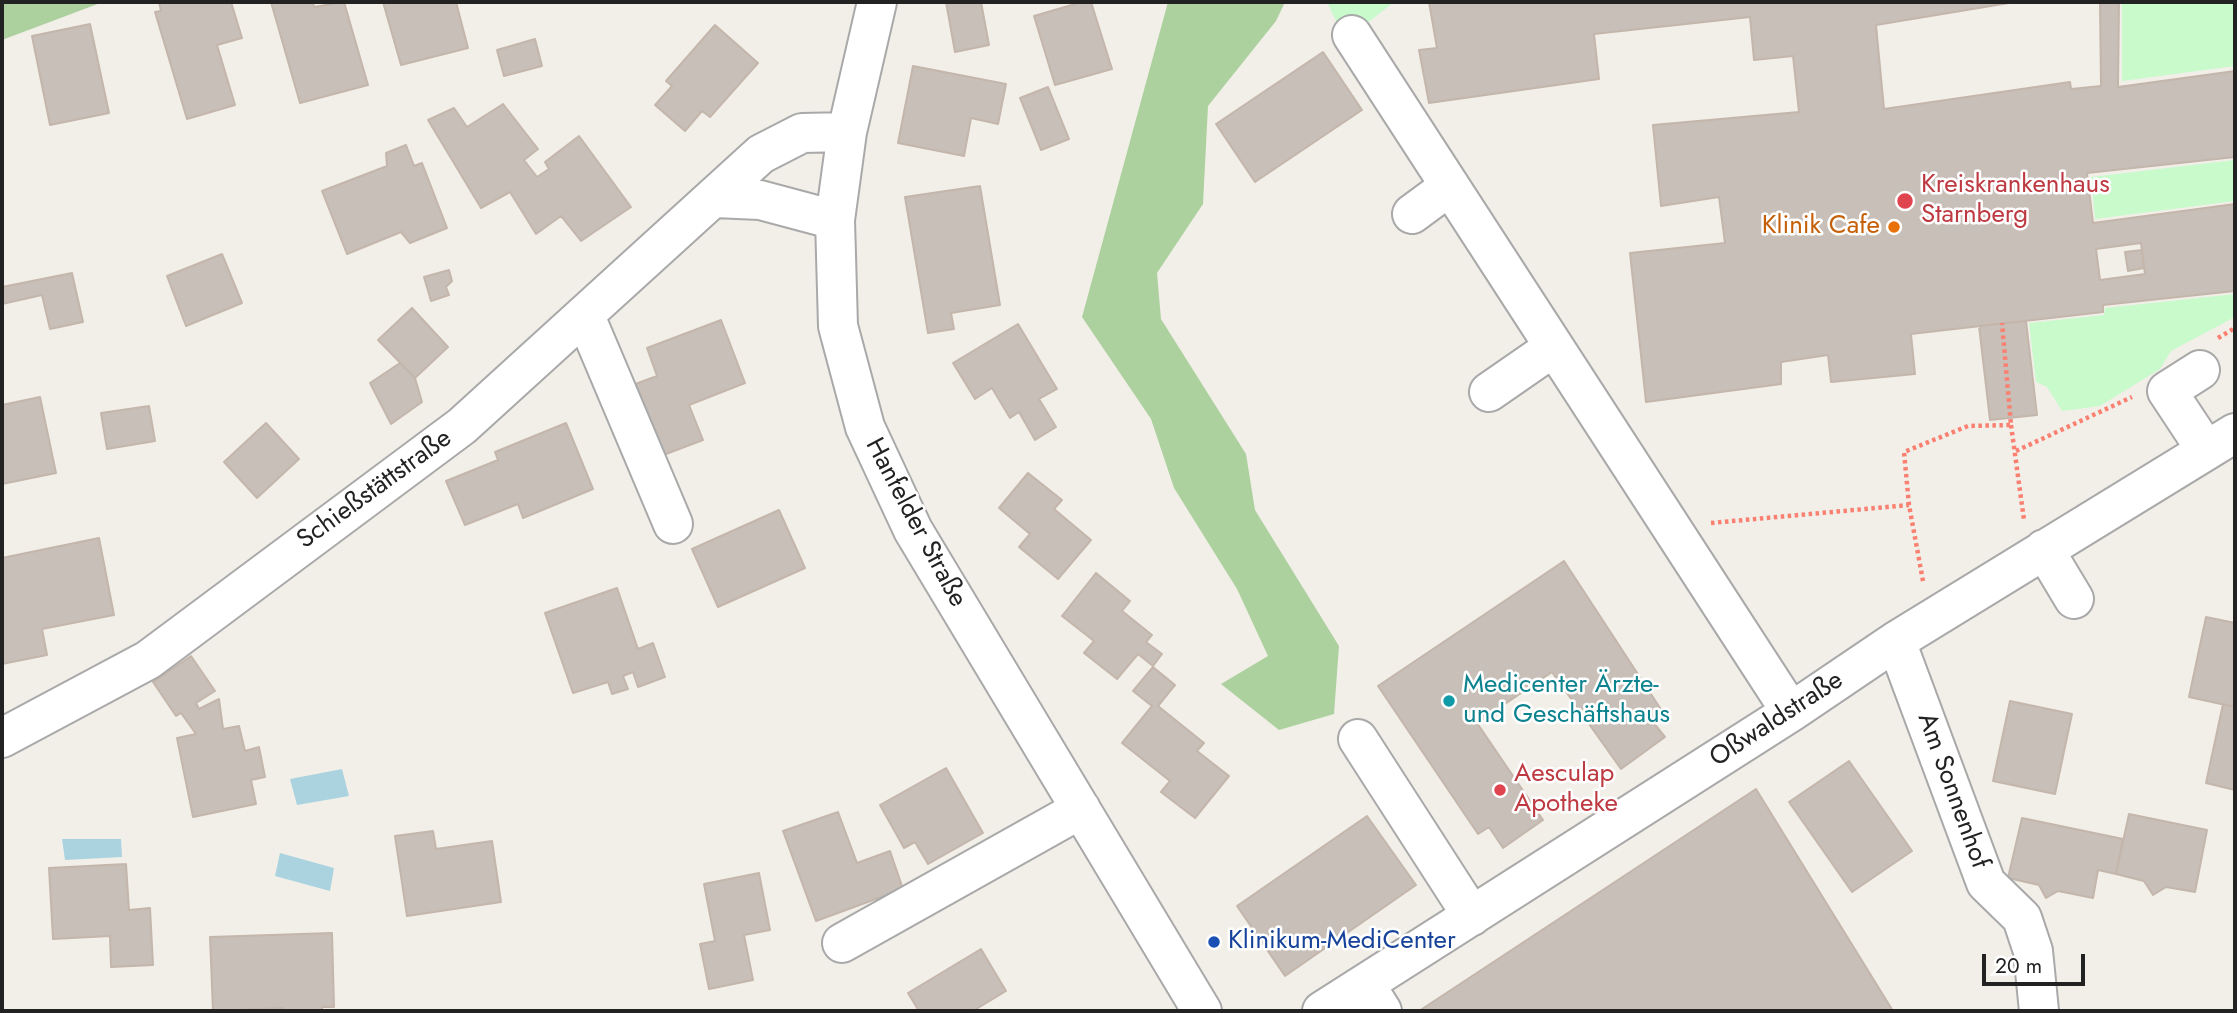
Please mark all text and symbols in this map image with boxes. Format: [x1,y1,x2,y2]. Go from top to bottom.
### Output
place label: Kreiskrankenhaus Starnberg [1921,170,2110,232]
marker: Kreiskrankenhaus Starnberg [1895,191,1915,211]
place label: Klinik Cafe [1762,211,1880,243]
marker: Klinik Cafe [1886,219,1902,235]
street label: Schießstättstraße [292,424,458,556]
street label: Hanfelder Straße [857,433,973,613]
street label: Oßwaldstraße [1705,665,1849,775]
place label: Medicenter Ärzte- und Geschäftshaus [1463,670,1670,732]
marker: Medicenter Ärzte- und Geschäftshaus [1441,693,1457,709]
street label: Am Sonnenhof [1909,709,1995,873]
place label: Aesculap Apotheke [1514,759,1618,820]
marker: Aesculap Apotheke [1492,782,1508,798]
place label: Klinikum-MediCenter [1228,926,1456,958]
marker: Klinikum-MediCenter [1206,934,1222,950]
scale bar [1985,940,2088,984]
text: 20 m [1995,951,2042,981]

